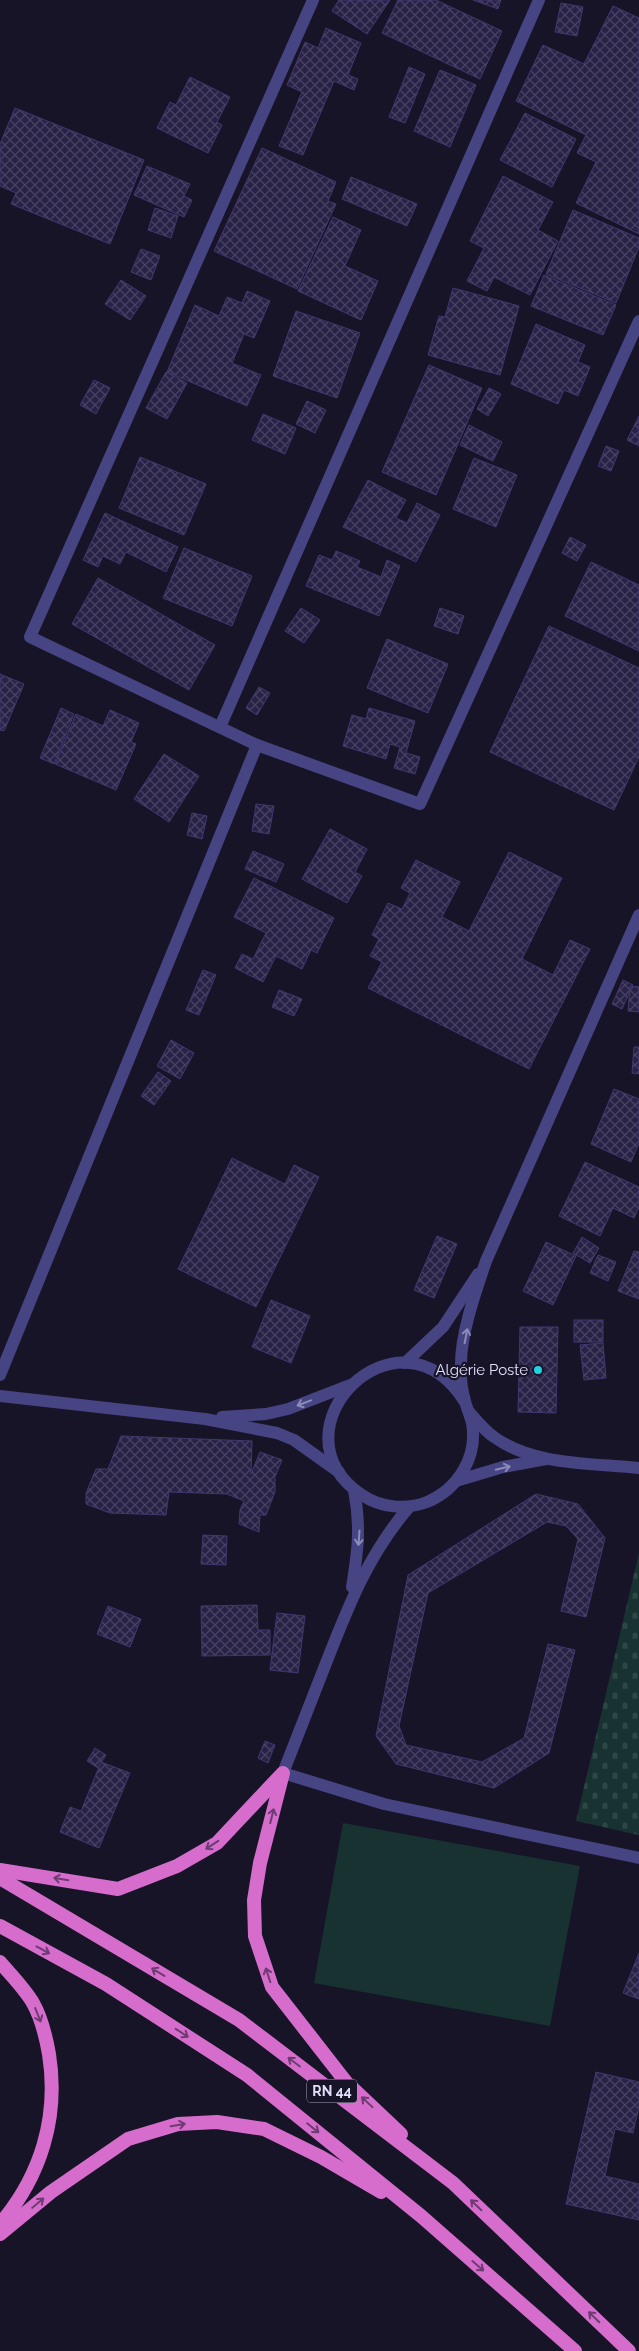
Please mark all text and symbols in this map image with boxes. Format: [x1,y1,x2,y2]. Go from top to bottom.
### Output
one-way arrow [461,1329,471,1345]
place label: Algérie Poste [435,1361,528,1379]
marker: Algérie Poste [532,1364,544,1376]
one-way arrow [297,1399,312,1408]
one-way arrow [494,1463,510,1472]
one-way arrow [354,1530,363,1546]
one-way arrow [268,1809,277,1825]
one-way arrow [206,1840,220,1850]
one-way arrow [53,1874,69,1884]
one-way arrow [35,1946,50,1955]
one-way arrow [152,1966,166,1976]
one-way arrow [262,1967,272,1983]
one-way arrow [34,2007,44,2022]
one-way arrow [175,2028,189,2038]
one-way arrow [288,2056,301,2067]
road number: RN 44 [307,2080,357,2102]
one-way arrow [361,2096,373,2108]
one-way arrow [169,2120,185,2130]
one-way arrow [307,2123,320,2134]
one-way arrow [31,2198,44,2209]
one-way arrow [470,2199,483,2211]
one-way arrow [472,2260,485,2272]
one-way arrow [587,2311,600,2323]

